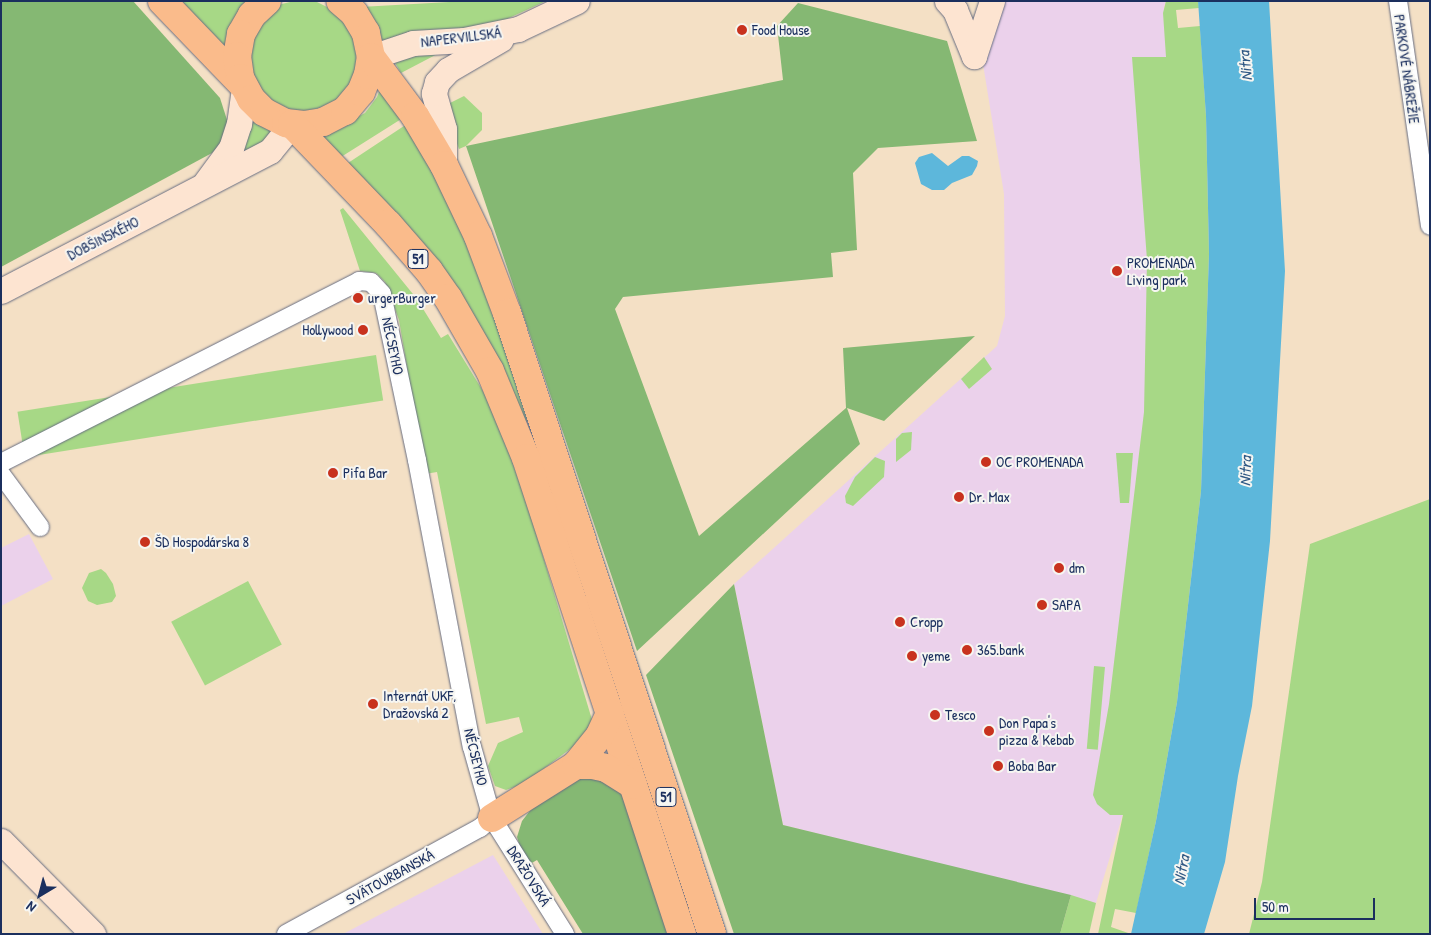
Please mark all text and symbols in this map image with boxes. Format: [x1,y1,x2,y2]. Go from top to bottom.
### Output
street label: PARKOVÉ NÁBREŽIE [1390,13,1424,125]
place label: Food House [752,21,810,39]
street label: NAPERVILLSKÁ [420,23,502,51]
marker: Food House [736,24,748,36]
water label: Nitra [1234,50,1256,82]
street label: DOBŠINSKÉHO [64,212,142,264]
road number: 51 [407,248,429,270]
place label: PROMENADA Living park [1127,253,1195,288]
marker: PROMENADA Living park [1111,265,1123,277]
place label: urgerBurger [368,289,436,307]
marker: urgerBurger [352,292,364,304]
street label: NÉCSEYHO [378,316,408,376]
place label: Hollywood [302,321,353,339]
marker: Hollywood [357,324,369,336]
place label: OC PROMENADA [996,453,1084,471]
marker: OC PROMENADA [980,456,992,468]
water label: Nitra [1235,456,1255,486]
place label: Pifa Bar [343,464,388,482]
marker: Pifa Bar [327,467,339,479]
place label: Dr. Max [969,488,1010,506]
marker: Dr. Max [953,491,965,503]
place label: ŠD Hospodárska 8 [155,533,249,551]
marker: ŠD Hospodárska 8 [139,536,151,548]
place label: dm [1069,559,1085,577]
marker: dm [1053,562,1065,574]
place label: SAPA [1052,596,1081,614]
marker: SAPA [1036,599,1048,611]
place label: Cropp [910,613,943,631]
marker: Cropp [894,616,906,628]
place label: 365.bank [977,641,1024,659]
marker: 365.bank [961,644,973,656]
place label: yeme [922,647,950,665]
marker: yeme [906,650,918,662]
place label: Internát UKF, Dražovská 2 [383,686,456,721]
marker: Internát UKF, Dražovská 2 [367,698,379,710]
place label: Tesco [945,706,976,724]
marker: Tesco [929,709,941,721]
place label: Don Papa's pizza & Kebab [999,713,1074,748]
marker: Don Papa's pizza & Kebab [983,725,995,737]
street label: NÉCSEYHO [460,727,492,787]
place label: Boba Bar [1008,757,1056,775]
marker: Boba Bar [992,760,1004,772]
road number: 51 [655,786,677,809]
street label: DRAŽOVSKÁ [503,843,555,909]
street label: SVÄTOURBANSKÁ [343,845,437,909]
water label: Nitra [1169,853,1193,887]
north arrow [15,870,65,920]
scale bar [1256,888,1377,920]
text: 50 m [1262,896,1289,917]
text: N [22,898,39,917]

